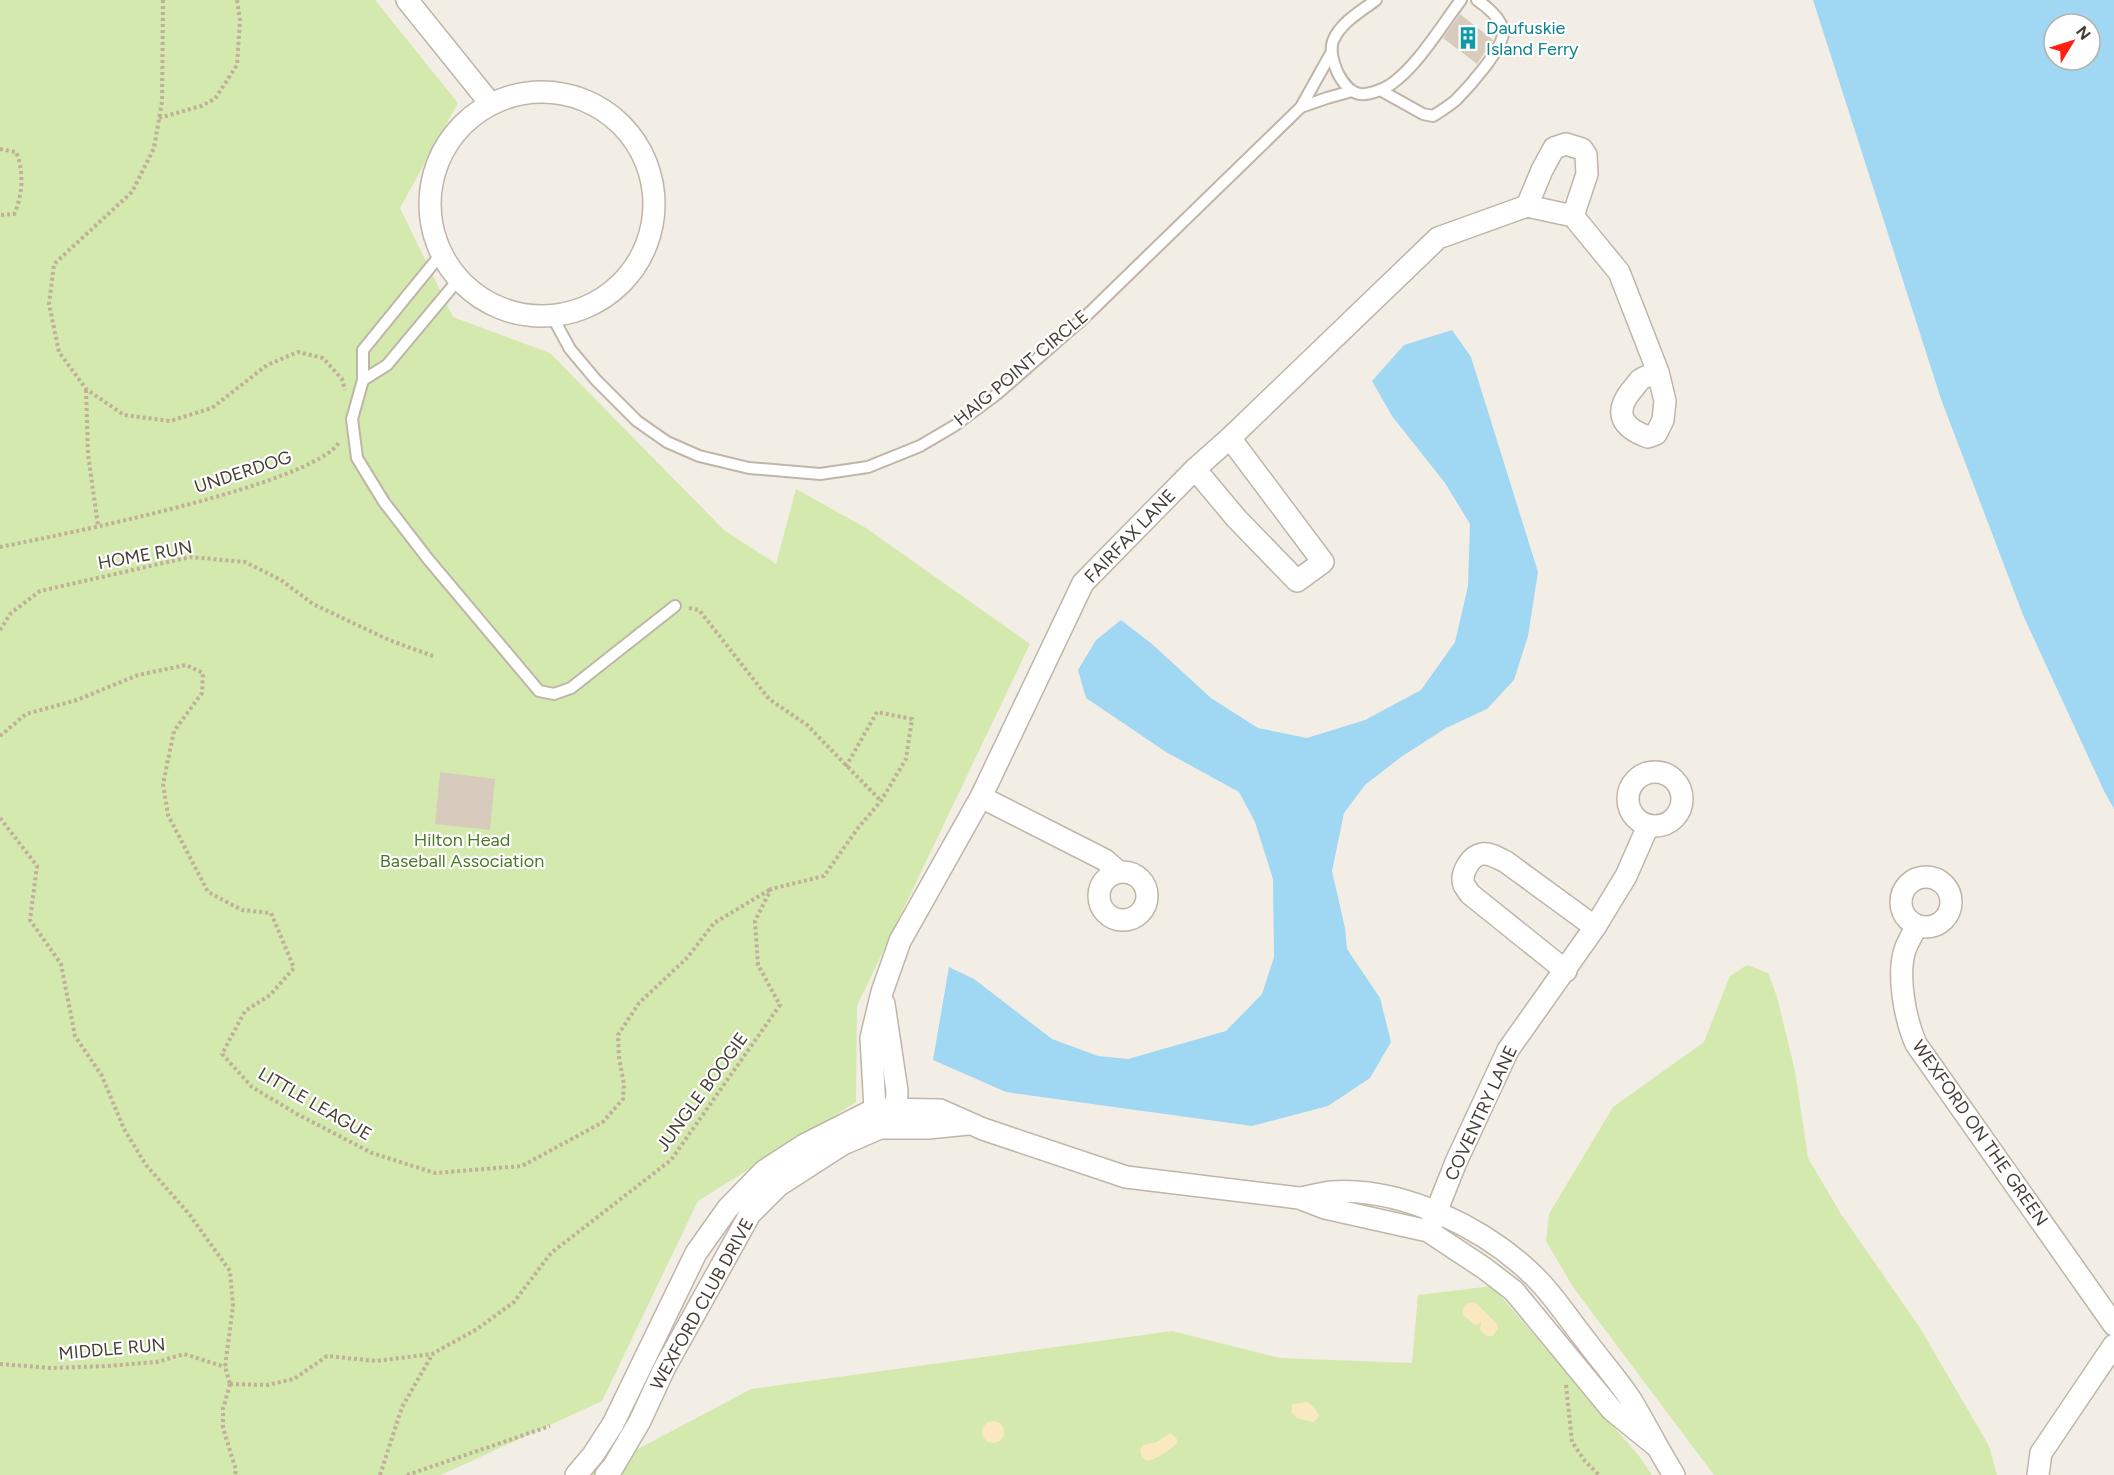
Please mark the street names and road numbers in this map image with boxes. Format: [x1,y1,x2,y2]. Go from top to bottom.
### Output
street label: HAIG POINT CIRCLE [949,305,1093,431]
street label: UNDERDOG [192,446,295,498]
street label: FAIRFAX LANE [1080,485,1180,587]
street label: HOME RUN [96,536,194,574]
street label: JUNGLE BOOGIE [651,1028,753,1156]
street label: WEXFORD ON THE GREEN [1907,1036,2053,1230]
street label: COVENTRY LANE [1440,1042,1522,1184]
street label: LITTLE LEAGUE [254,1063,376,1145]
street label: WEXFORD CLUB DRIVE [646,1214,758,1394]
street label: MIDDLE RUN [58,1333,166,1365]

